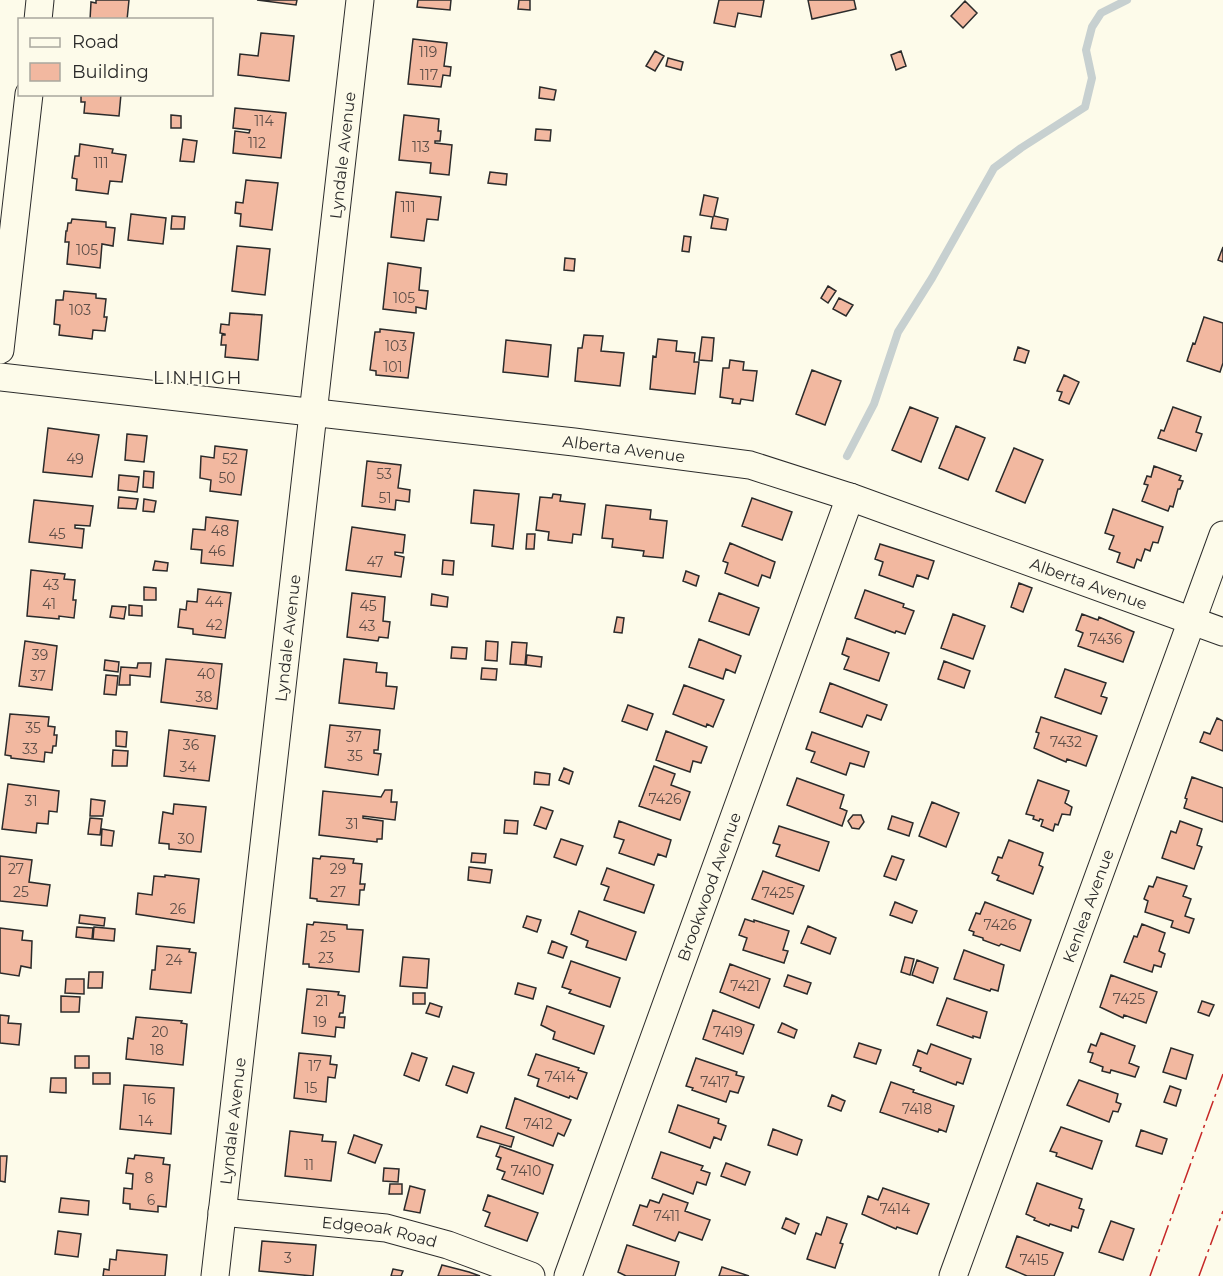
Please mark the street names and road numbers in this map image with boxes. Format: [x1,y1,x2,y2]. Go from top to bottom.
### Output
street label: Lyndale Avenue [326,91,360,220]
street label: Alberta Avenue [562,432,686,466]
street label: Alberta Avenue [1027,554,1150,614]
street label: Lyndale Avenue [271,574,305,703]
street label: Brookwood Avenue [674,810,745,964]
street label: Kenlea Avenue [1059,847,1118,965]
street label: Lyndale Avenue [216,1056,250,1186]
street label: Edgeoak Road [321,1213,439,1252]

